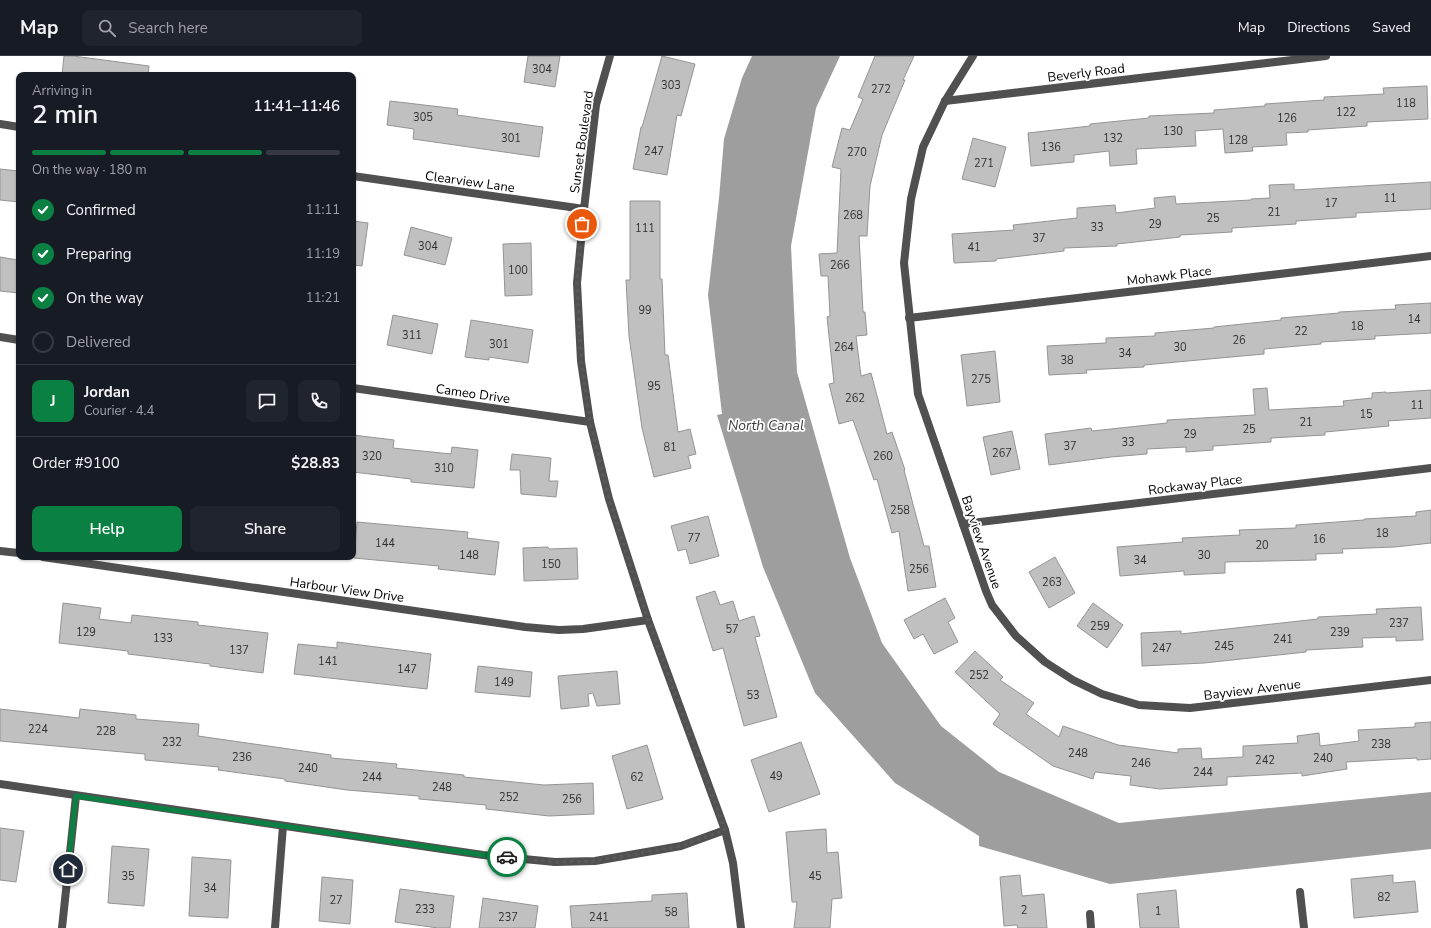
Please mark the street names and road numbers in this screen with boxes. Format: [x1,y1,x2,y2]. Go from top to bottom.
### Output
street label: Beverly Road [1046,59,1126,87]
street label: Sunset Boulevard [566,90,598,195]
street label: Clearview Lane [424,167,516,197]
street label: Mohawk Place [1126,262,1213,290]
street label: Cameo Drive [435,380,511,408]
street label: Rockaway Place [1147,470,1243,500]
street label: Bayview Avenue [957,493,1005,591]
street label: Harbour View Drive [288,573,405,607]
street label: Bayview Avenue [1203,675,1302,705]

